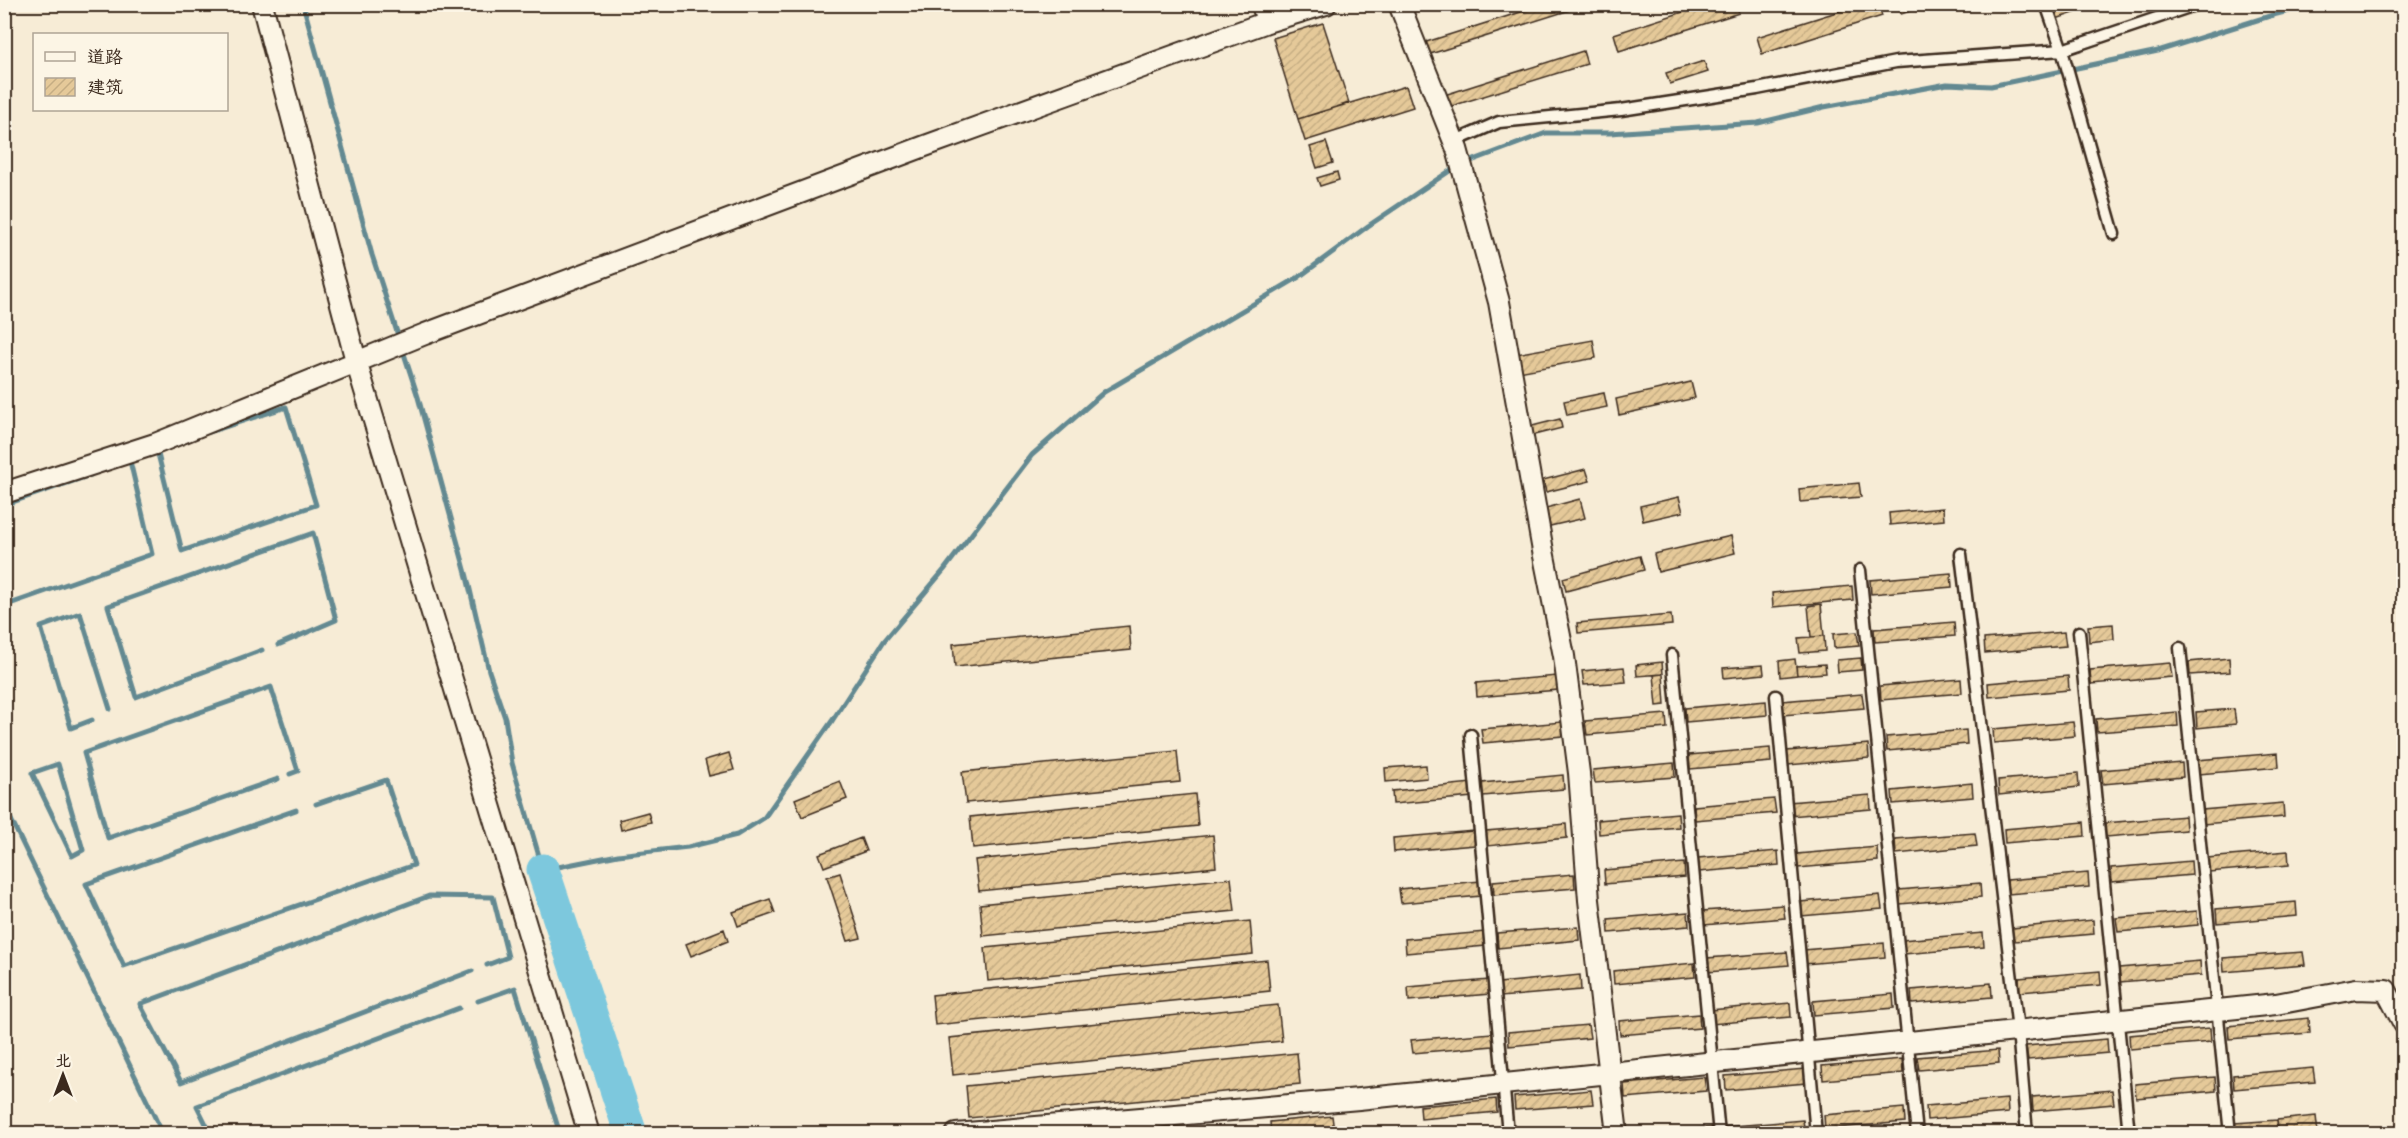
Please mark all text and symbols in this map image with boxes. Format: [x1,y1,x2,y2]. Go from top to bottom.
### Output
legend [33,33,228,111]
text: 道路 [87,47,123,68]
text: 建筑 [87,77,123,98]
north arrow [33,1045,93,1105]
text: 北 [55,1052,71,1071]

